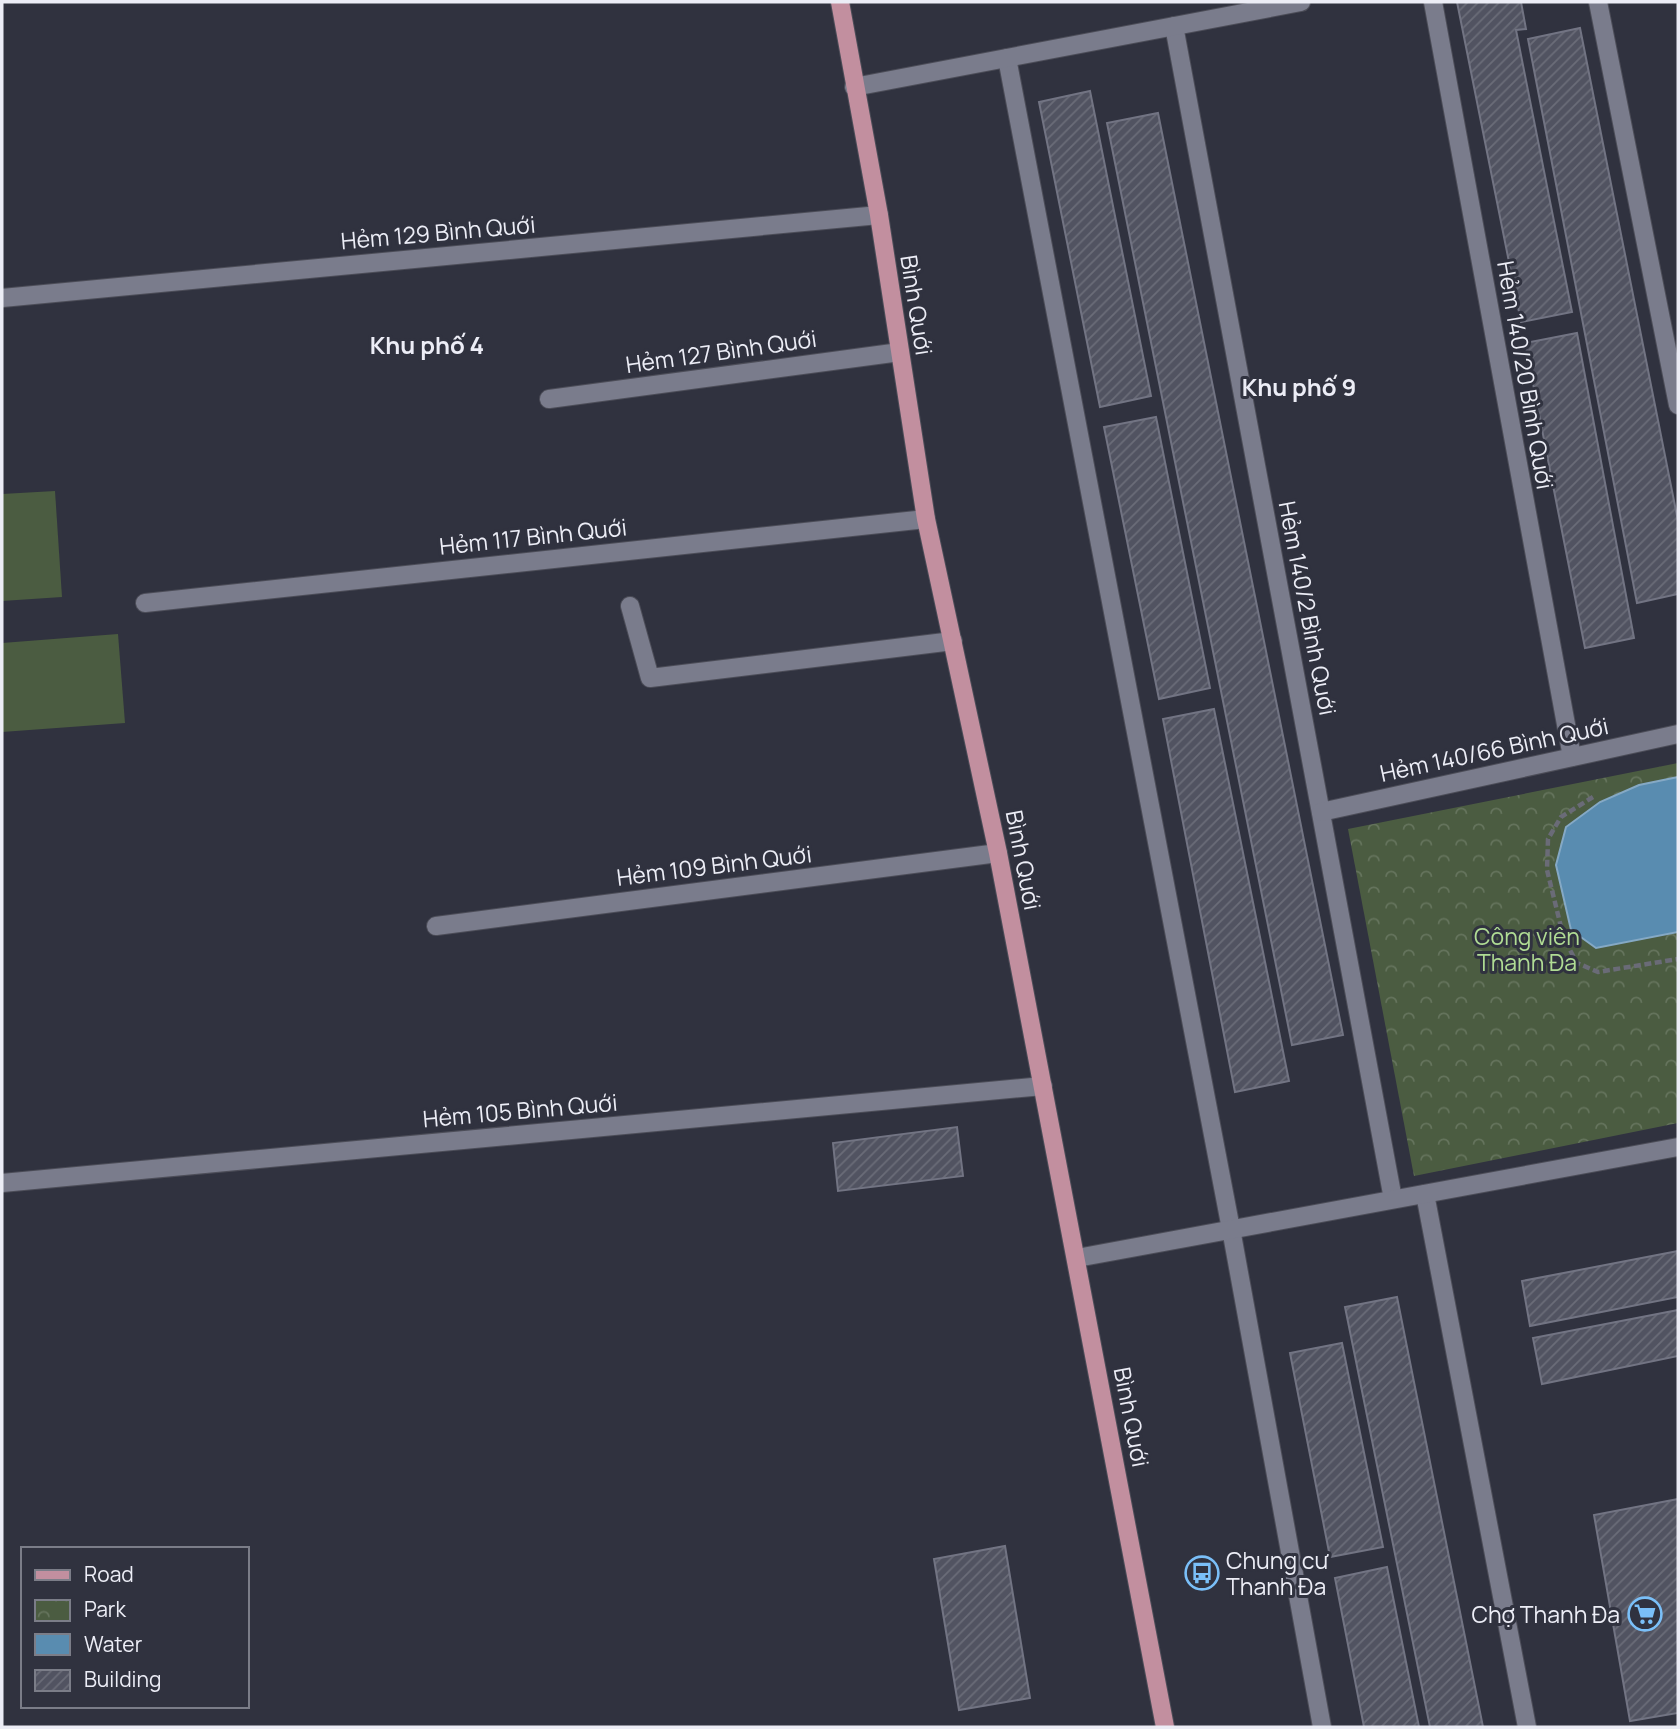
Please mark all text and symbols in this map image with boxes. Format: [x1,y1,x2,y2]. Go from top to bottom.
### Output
street label: Hẻm 129 Bình Quới [339,208,537,256]
street label: Bình Quới [893,253,941,357]
street label: Hẻm 140/20 Bình Quới [1490,258,1562,492]
street label: Hẻm 127 Bình Quới [623,322,819,380]
district label: Khu phố 4 [370,328,484,361]
district label: Khu phố 9 [1242,370,1356,403]
street label: Hẻm 140/2 Bình Quới [1272,498,1344,718]
street label: Hẻm 117 Bình Quới [438,510,628,562]
street label: Hẻm 140/66 Bình Quới [1377,709,1611,789]
street label: Bình Quới [999,807,1049,913]
street label: Hẻm 109 Bình Quới [615,837,813,893]
park label: Công viên Thanh Đa [1474,920,1580,978]
street label: Hẻm 105 Bình Quới [421,1086,619,1134]
street label: Bình Quới [1107,1364,1157,1470]
place label: Chung cư Thanh Đa [1226,1544,1329,1602]
legend [21,1547,248,1708]
bus stop icon: Chung cư Thanh Đa [1183,1554,1221,1592]
text: Road [84,1560,134,1588]
text: Park [84,1595,126,1623]
supermarket icon: Chợ Thanh Đa [1626,1595,1664,1633]
place label: Chợ Thanh Đa [1472,1598,1620,1630]
text: Water [84,1630,143,1658]
text: Building [84,1665,161,1693]

